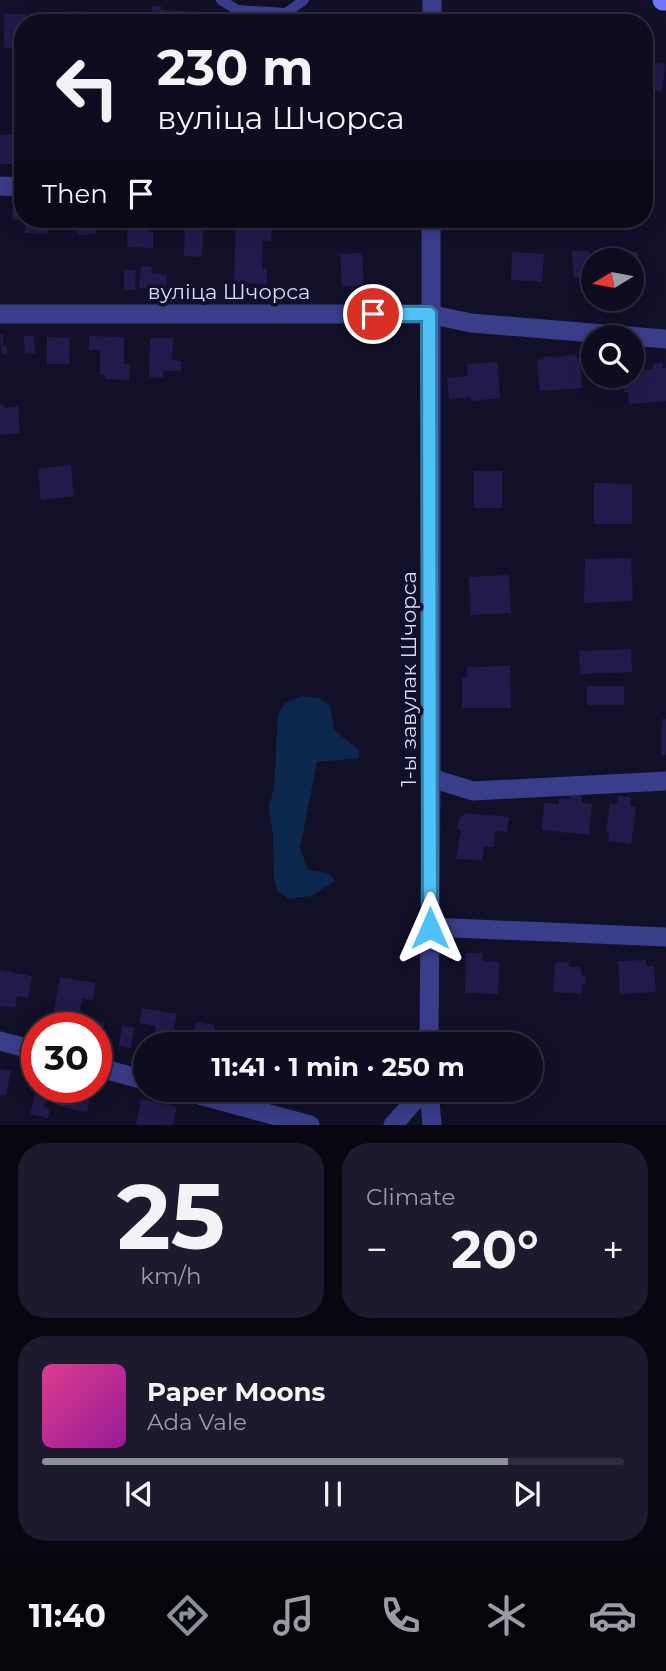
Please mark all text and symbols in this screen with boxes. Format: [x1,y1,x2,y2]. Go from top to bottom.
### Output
text: 230 m [157,38,313,97]
icon: left [42,42,133,133]
text: вуліца Шчорса [157,98,405,137]
icon: arrive [122,175,160,213]
text: Then [42,178,108,210]
north arrow [581,248,644,312]
map controls [581,248,644,388]
street label: вуліца Шчорса [148,279,310,304]
pin [343,284,403,344]
icon: arrive [354,295,392,333]
button: search [581,325,644,388]
street label: 1-ы завулак Шчорса [396,571,421,787]
position arrow [393,891,467,965]
speed limit sign: 30 [21,1012,112,1103]
text: 11:41 · 1 min · 250 m [211,1051,465,1083]
text: 25 [117,1161,225,1272]
text: Climate [366,1183,455,1211]
text: 20° [451,1218,539,1281]
text: − [366,1226,388,1273]
text: + [602,1226,624,1273]
text: km/h [140,1262,202,1290]
text: Paper Moons [147,1376,325,1408]
text: Ada Vale [147,1408,247,1436]
icon: previous [120,1475,158,1513]
icon: pause [314,1475,352,1513]
icon: next [508,1475,546,1513]
icon: directions [163,1591,212,1640]
icon: music [269,1591,318,1640]
icon: phone [376,1591,425,1640]
icon: climate [482,1591,531,1640]
icon: car [588,1591,637,1640]
text: 11:40 [29,1596,106,1635]

